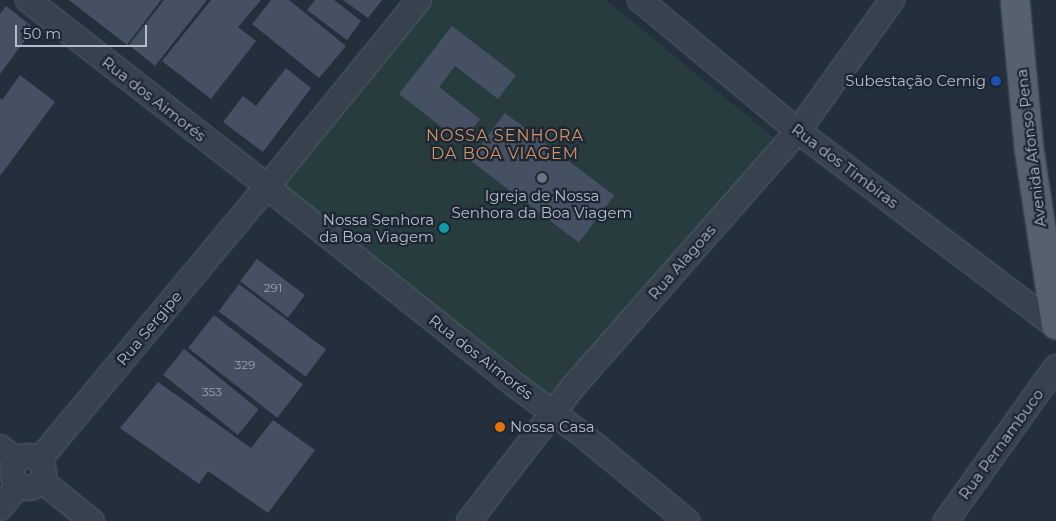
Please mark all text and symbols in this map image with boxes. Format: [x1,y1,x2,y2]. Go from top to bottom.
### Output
scale bar [18,15,150,47]
text: 50 m [23,24,61,43]
street label: Rua dos Aimorés [98,53,210,145]
street label: Avenida Afonso Pena [1012,68,1050,228]
place label: Subestação Cemig [845,72,986,90]
marker: Subestação Cemig [990,75,1002,87]
street label: Rua dos Timbiras [788,120,902,212]
district label: NOSSA SENHORA DA BOA VIAGEM [424,126,586,164]
marker: Igreja de Nossa Senhora da Boa Viagem [536,172,548,184]
place label: Igreja de Nossa Senhora da Boa Viagem [452,186,632,221]
place label: Nossa Senhora da Boa Viagem [319,210,434,245]
street label: Rua Alagoas [645,221,719,303]
marker: Nossa Senhora da Boa Viagem [438,222,450,234]
house number: 291 [264,281,282,295]
street label: Rua Sergipe [113,287,185,369]
street label: Rua dos Aimorés [425,311,537,403]
house number: 329 [235,358,255,372]
house number: 353 [202,385,222,399]
street label: Rua Pernambuco [955,385,1047,503]
place label: Nossa Casa [510,418,595,436]
marker: Nossa Casa [494,421,506,433]

